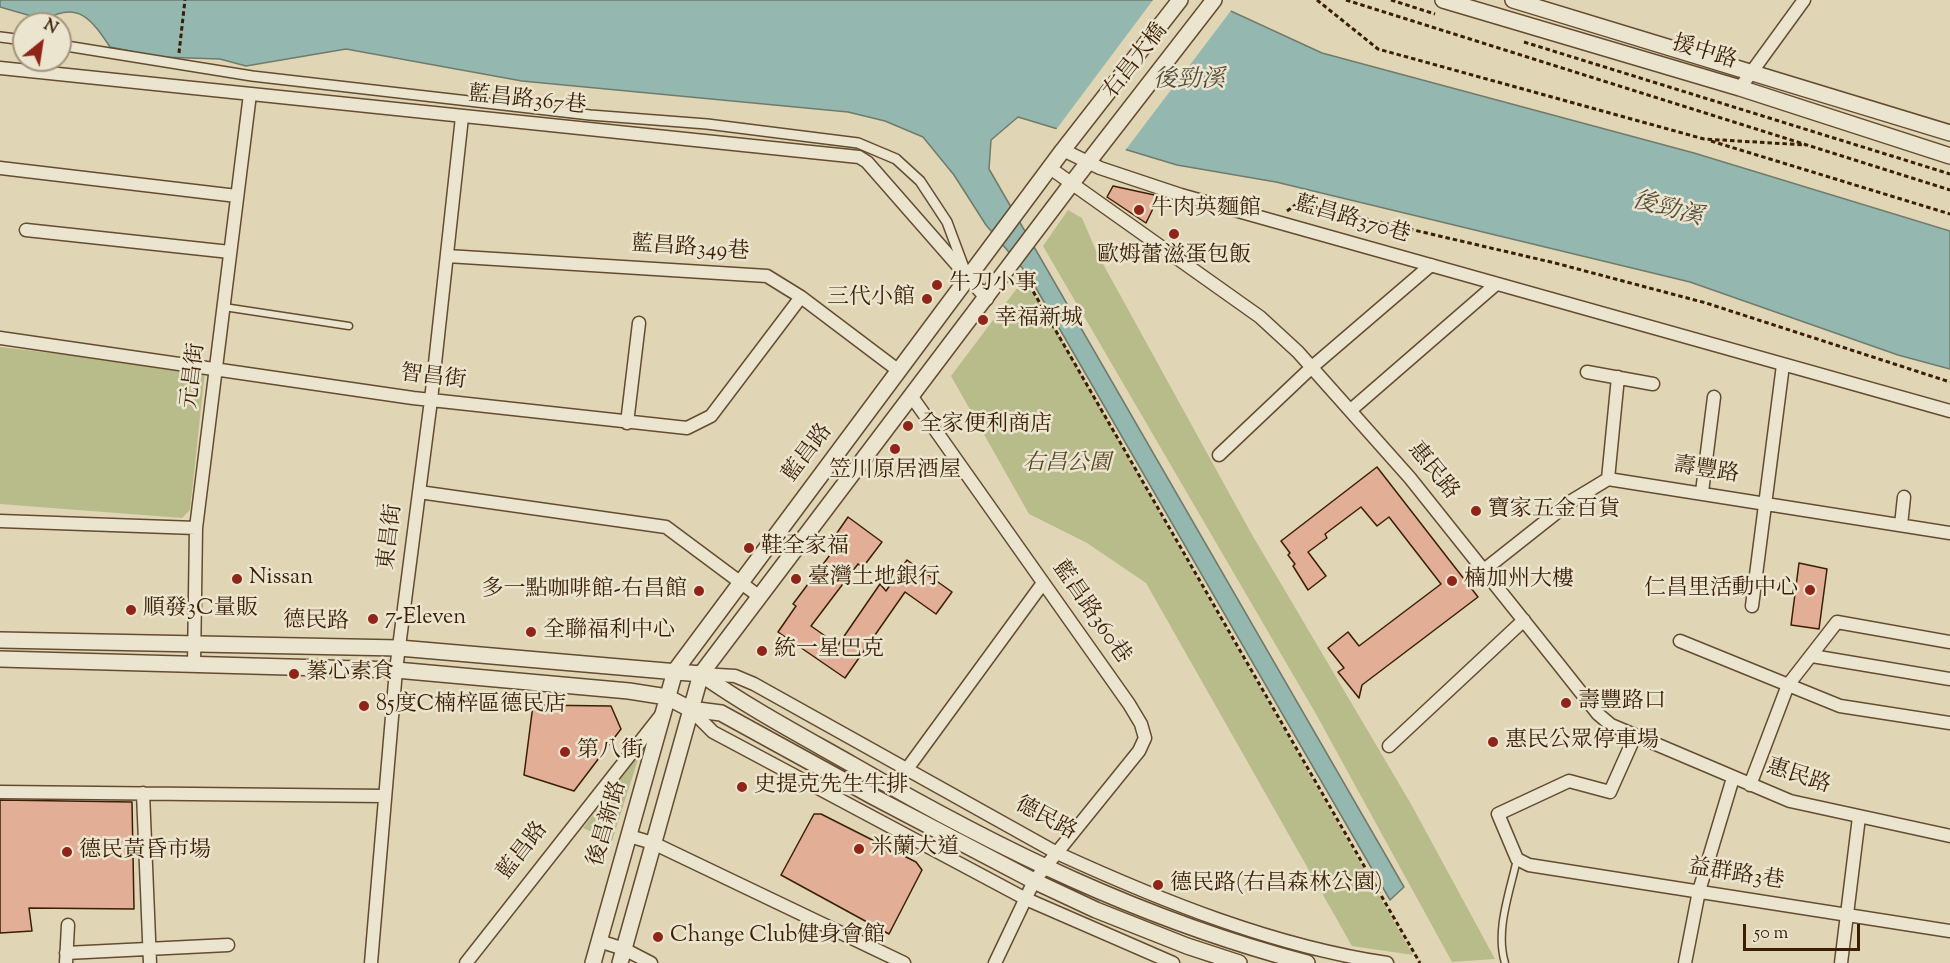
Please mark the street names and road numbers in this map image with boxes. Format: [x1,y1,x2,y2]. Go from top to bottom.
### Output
street label: 右昌大橋 [1100,19,1174,105]
street label: 援中路 [1669,32,1739,76]
street label: 藍昌路367巷 [467,83,587,121]
street label: 藍昌路370巷 [1291,192,1413,250]
street label: 藍昌路349巷 [630,233,750,267]
street label: 元昌街 [178,342,212,410]
street label: 智昌街 [399,362,467,396]
street label: 藍昌路 [779,420,839,488]
street label: 惠民路 [1401,438,1463,506]
street label: 壽豐路 [1671,454,1741,490]
street label: 東昌街 [375,503,409,571]
street label: 藍昌路360巷 [1045,557,1135,669]
street label: 德民路 [283,609,349,637]
street label: 惠民路 [1763,755,1833,801]
street label: 後昌新路 [584,778,634,870]
street label: 德民路 [1010,793,1080,847]
street label: 藍昌路 [493,818,555,886]
street label: 益群路3巷 [1686,855,1786,897]

